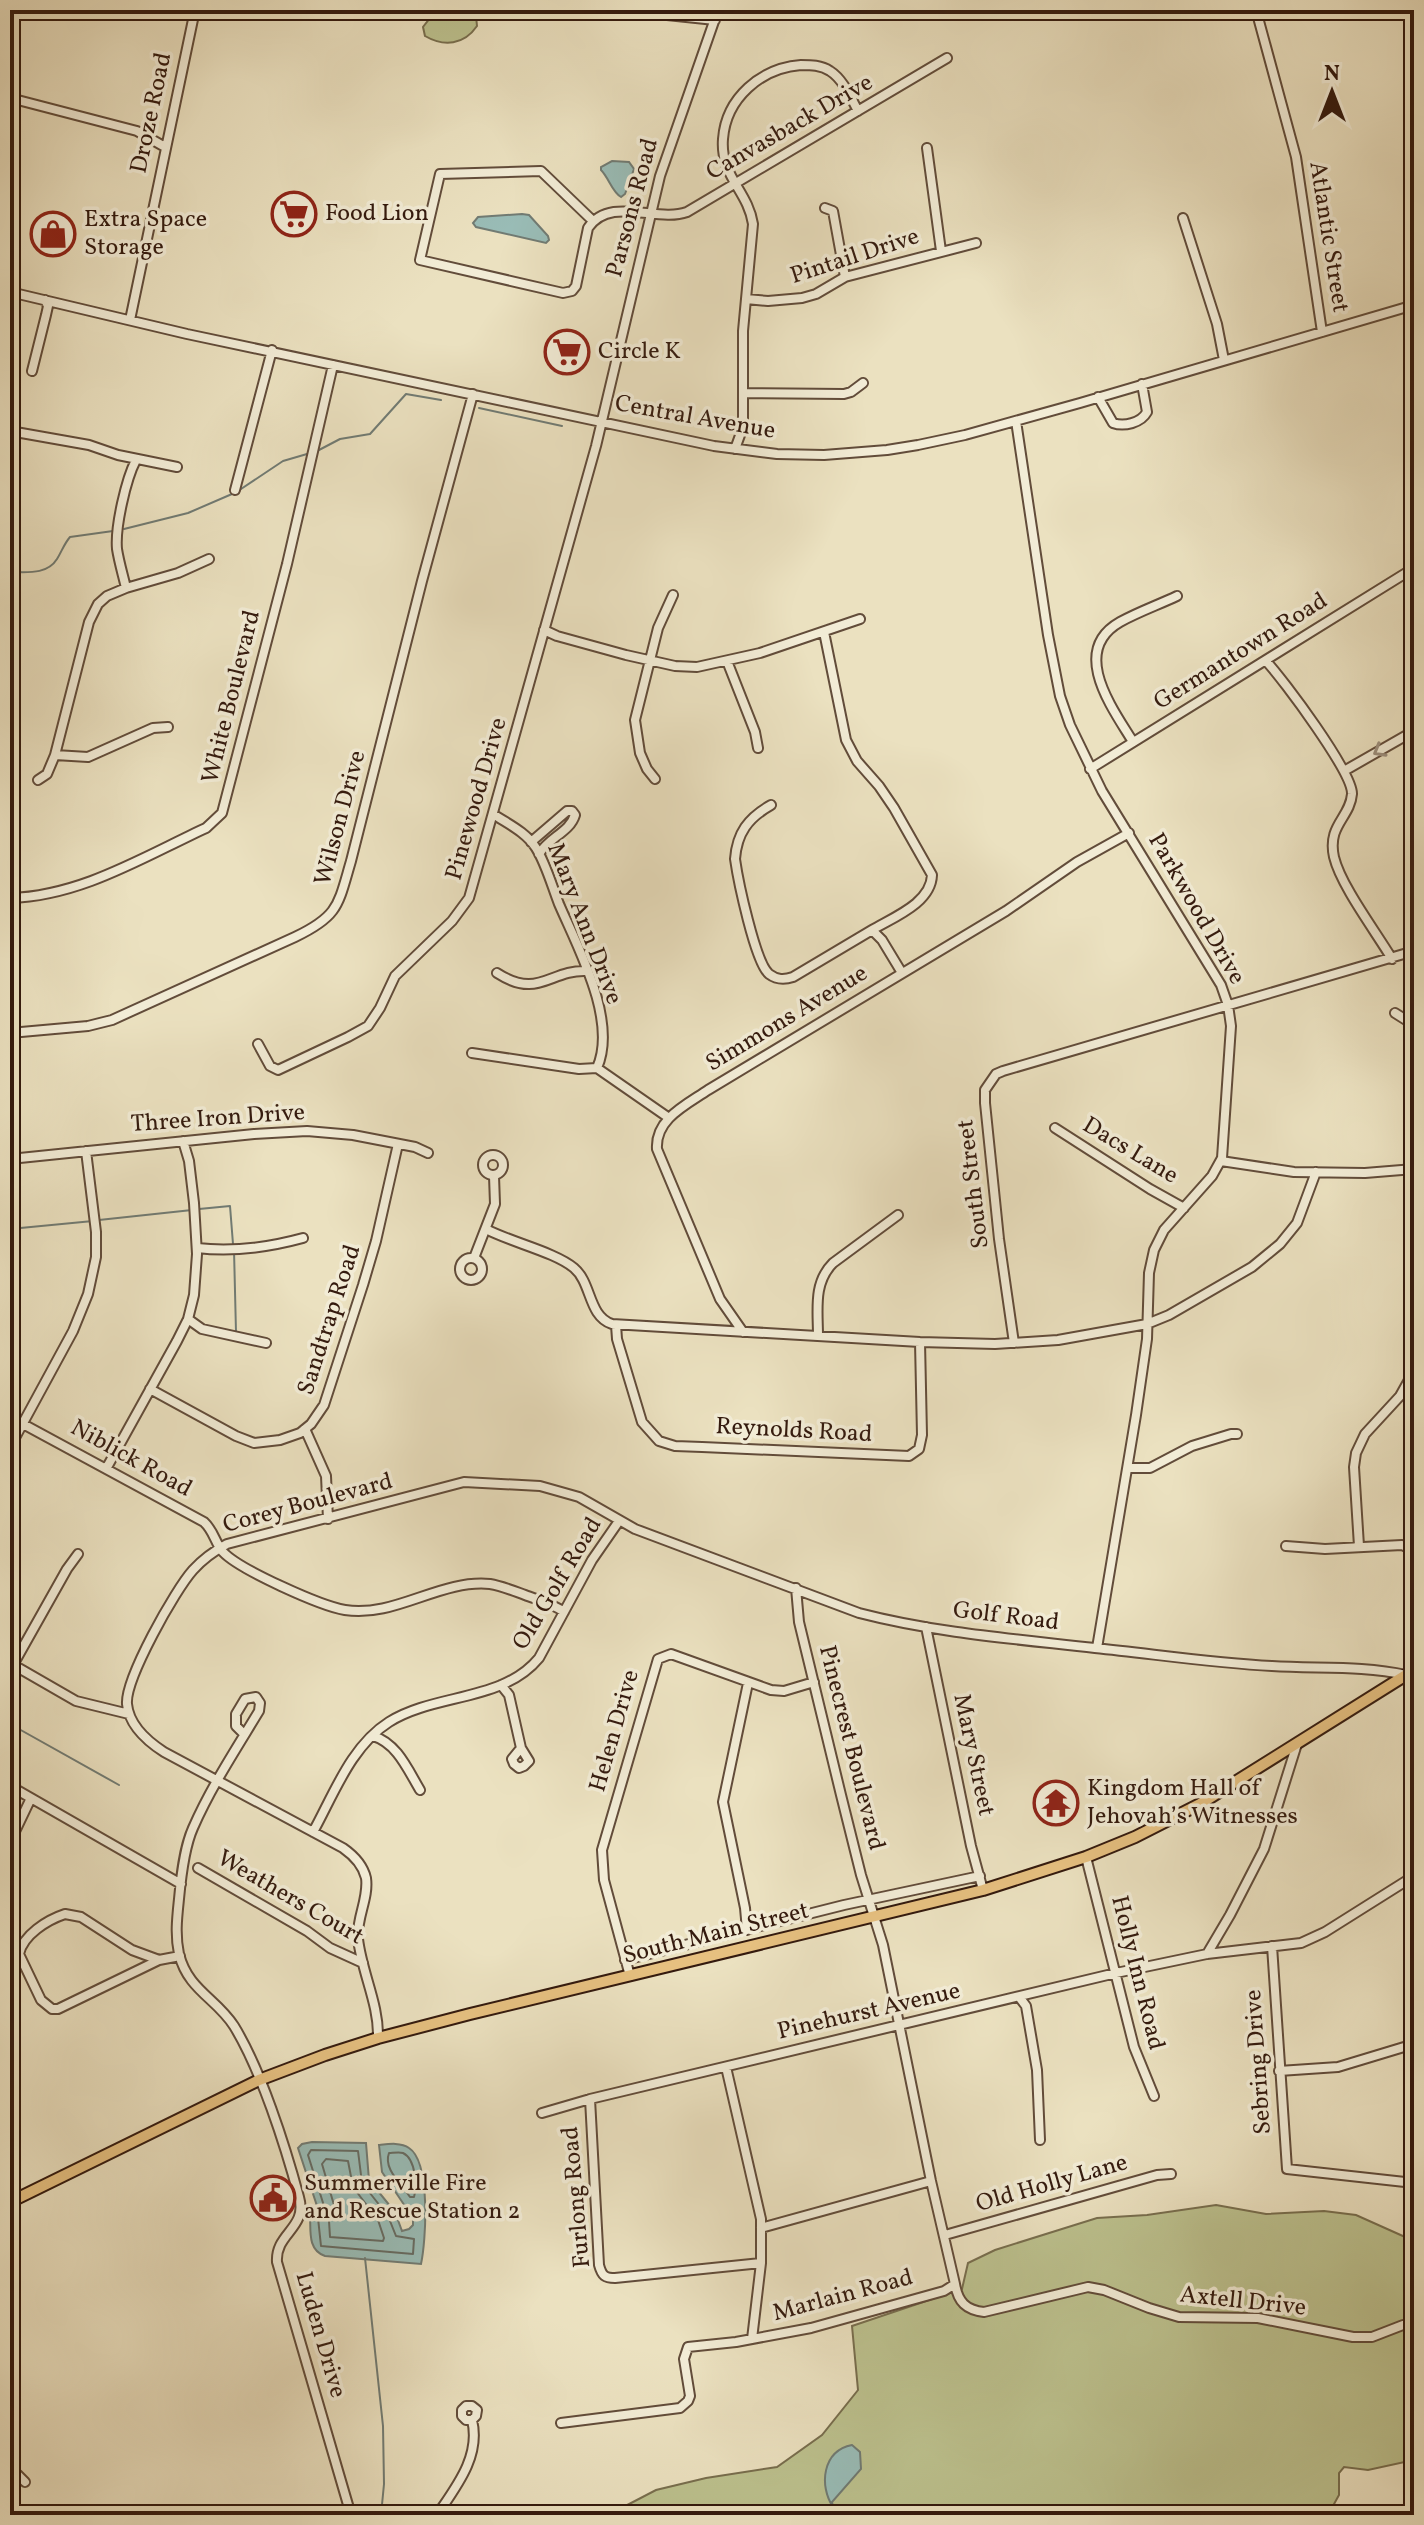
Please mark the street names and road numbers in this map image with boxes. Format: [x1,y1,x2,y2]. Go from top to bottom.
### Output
street label: Droze Road [123,49,181,177]
street label: Canvasback Drive [700,66,880,190]
street label: Parsons Road [598,135,668,281]
street label: Atlantic Street [1299,159,1357,315]
street label: Pintail Drive [786,220,924,294]
street label: Central Avenue [612,387,778,449]
street label: Germantown Road [1148,585,1334,719]
street label: White Boulevard [194,607,270,787]
street label: Pinewood Drive [438,714,516,884]
street label: Wilson Drive [307,747,375,889]
street label: Parkwood Drive [1139,827,1253,991]
street label: Mary Ann Drive [538,838,630,1010]
street label: Simmons Avenue [700,957,874,1081]
street label: Three Iron Drive [130,1096,306,1142]
street label: Dacs Lane [1076,1109,1184,1193]
street label: South Street [949,1117,999,1251]
street label: Sandtrap Road [290,1240,370,1400]
street label: Reynolds Road [715,1410,873,1452]
street label: Niblick Road [64,1412,198,1506]
street label: Corey Boulevard [219,1465,397,1543]
street label: Old Golf Road [505,1511,611,1657]
street label: Golf Road [951,1594,1061,1640]
street label: Pinecrest Boulevard [809,1642,893,1854]
street label: Helen Drive [581,1666,649,1796]
street label: Mary Street [943,1691,1003,1819]
street label: Weathers Court [210,1842,370,1954]
street label: Holly Inn Road [1101,1892,1173,2054]
street label: South Main Street [619,1894,813,1974]
street label: Pinehurst Avenue [774,1974,964,2050]
street label: Sebring Drive [1237,1988,1281,2136]
street label: Furlong Road [554,2125,600,2269]
street label: Old Holly Lane [972,2146,1132,2222]
street label: Marlain Road [769,2261,917,2331]
street label: Luden Drive [286,2268,354,2402]
street label: Axtell Drive [1178,2278,1308,2326]

